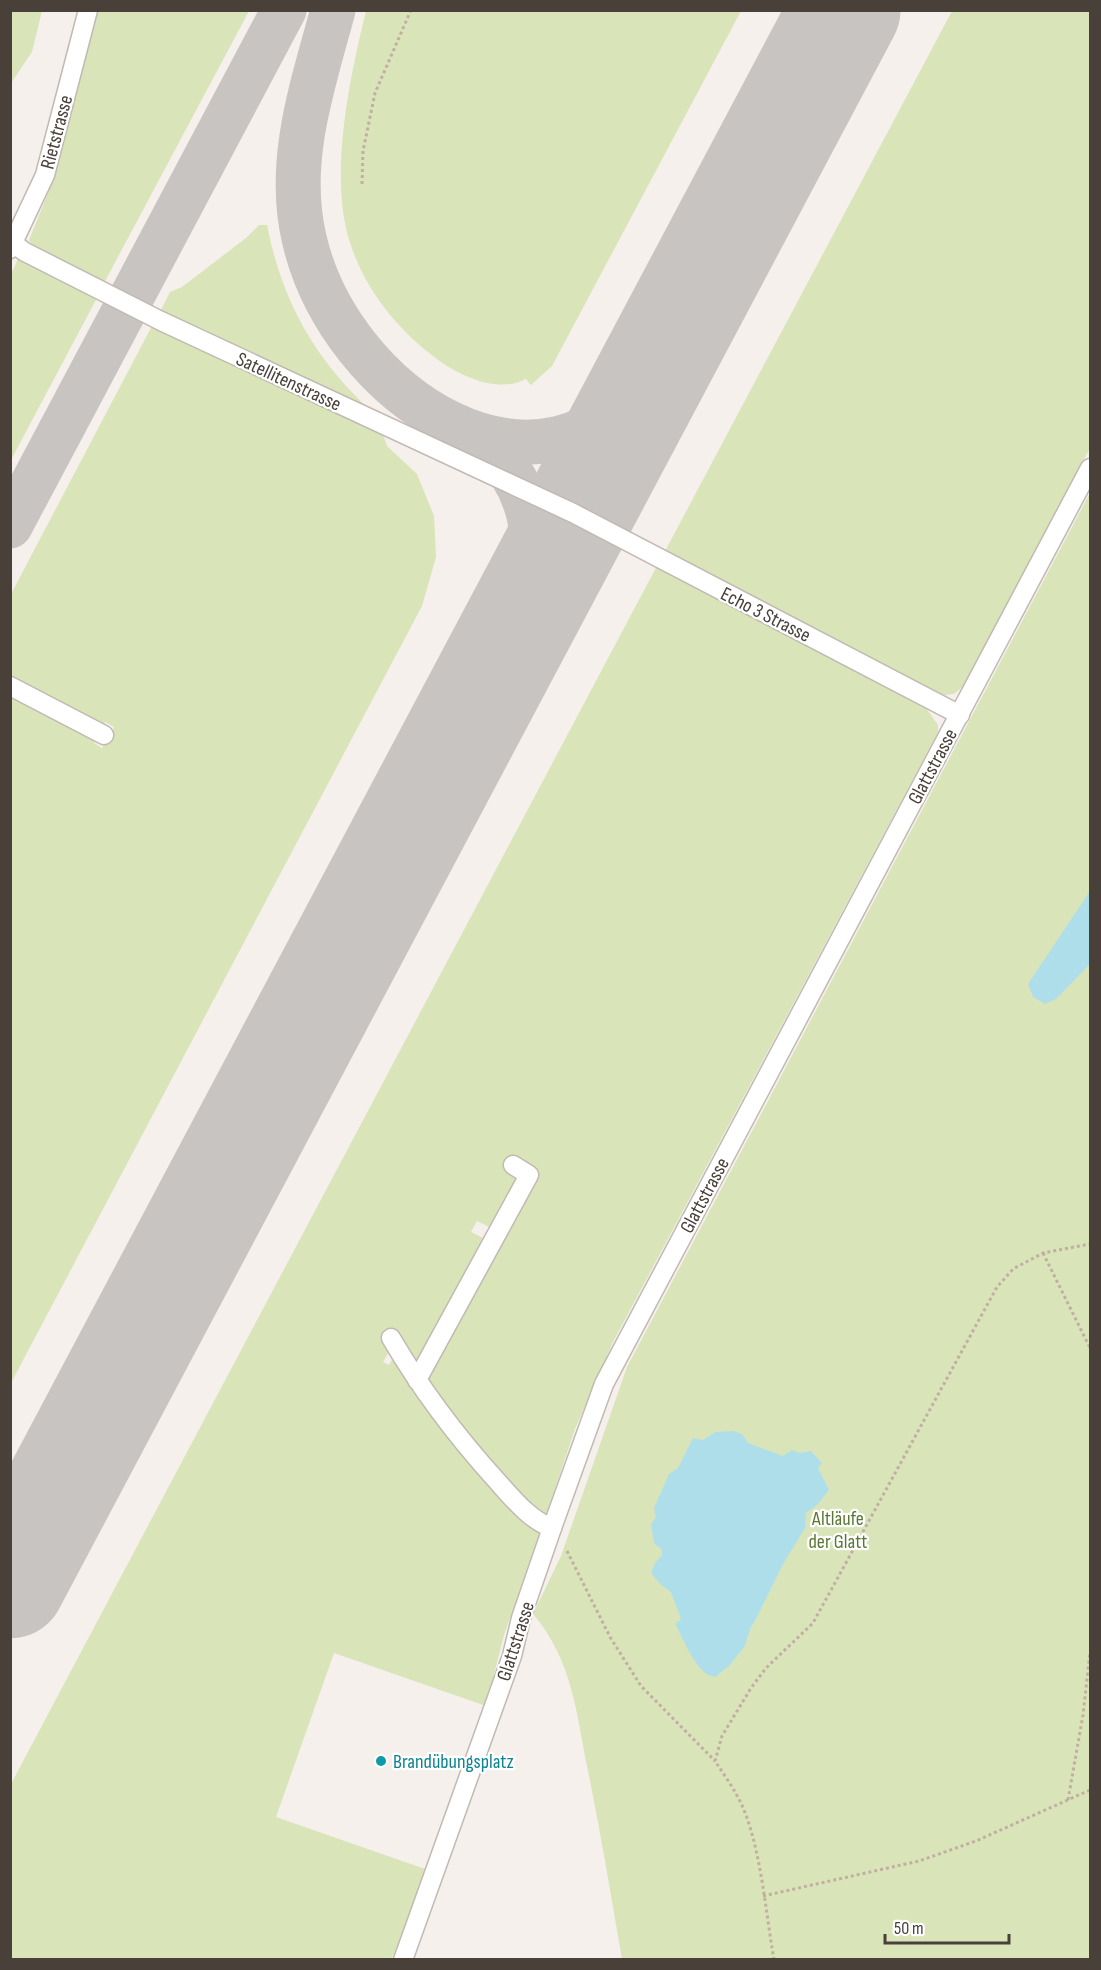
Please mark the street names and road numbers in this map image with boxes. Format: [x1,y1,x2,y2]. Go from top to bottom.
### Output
street label: Rietstrasse [36,93,78,172]
street label: Satellitenstrasse [232,347,345,417]
street label: Echo 3 Strasse [717,582,815,648]
street label: Glattstrasse [903,725,963,808]
street label: Glattstrasse [675,1154,735,1237]
street label: Glattstrasse [492,1599,540,1684]

